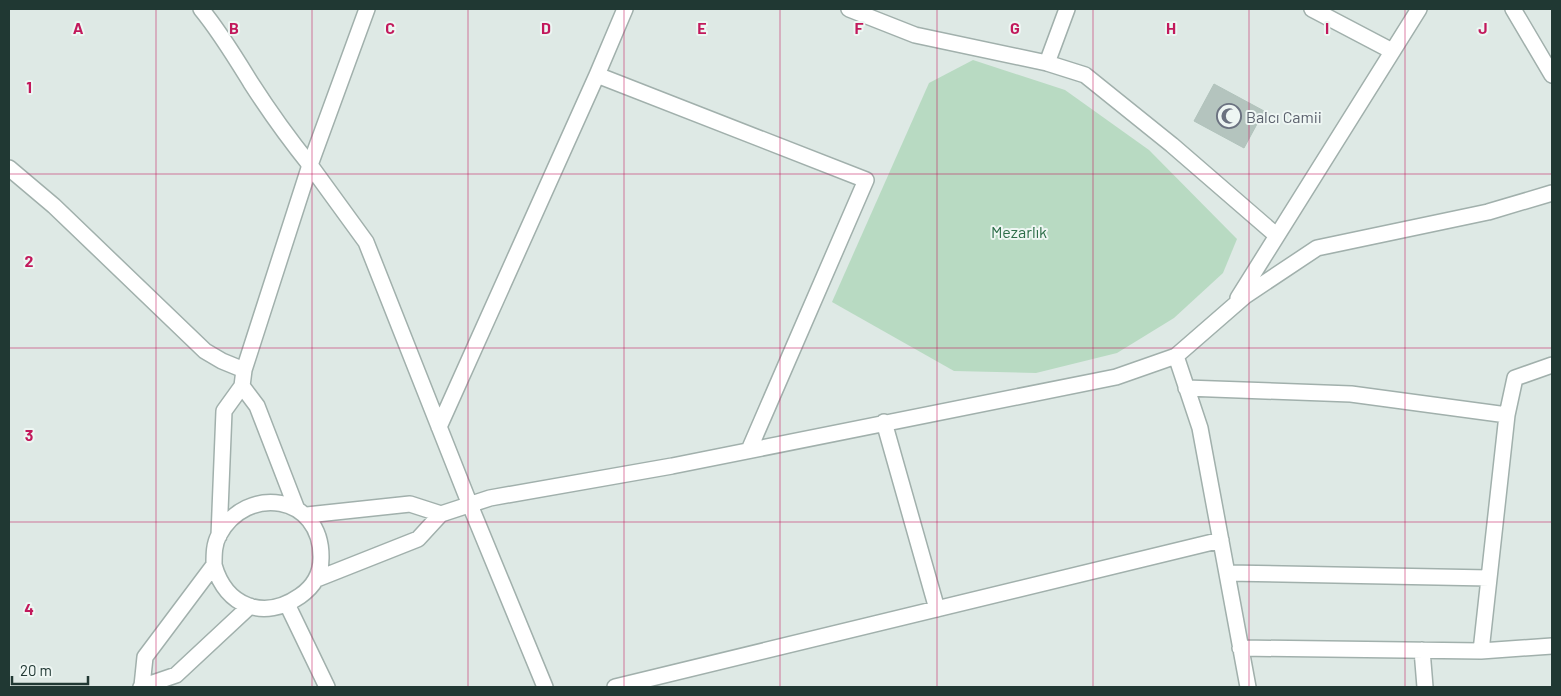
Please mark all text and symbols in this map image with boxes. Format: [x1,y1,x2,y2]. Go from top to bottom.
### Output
text: A [73,18,84,37]
text: B [229,18,239,37]
text: C [385,18,395,37]
text: D [541,18,551,37]
text: E [697,18,707,37]
text: F [855,18,864,37]
text: G [1010,18,1020,37]
text: H [1166,18,1176,37]
text: I [1325,18,1329,37]
text: J [1478,18,1488,37]
text: 1 [26,77,32,96]
mosque icon: Balcı Camii [1216,103,1242,129]
place label: Balcı Camii [1246,107,1322,126]
park label: Mezarlık [991,222,1047,241]
text: 2 [25,251,34,270]
text: 3 [25,425,33,444]
text: 4 [24,599,34,618]
scale bar [12,654,89,686]
text: 20 m [20,661,52,679]

